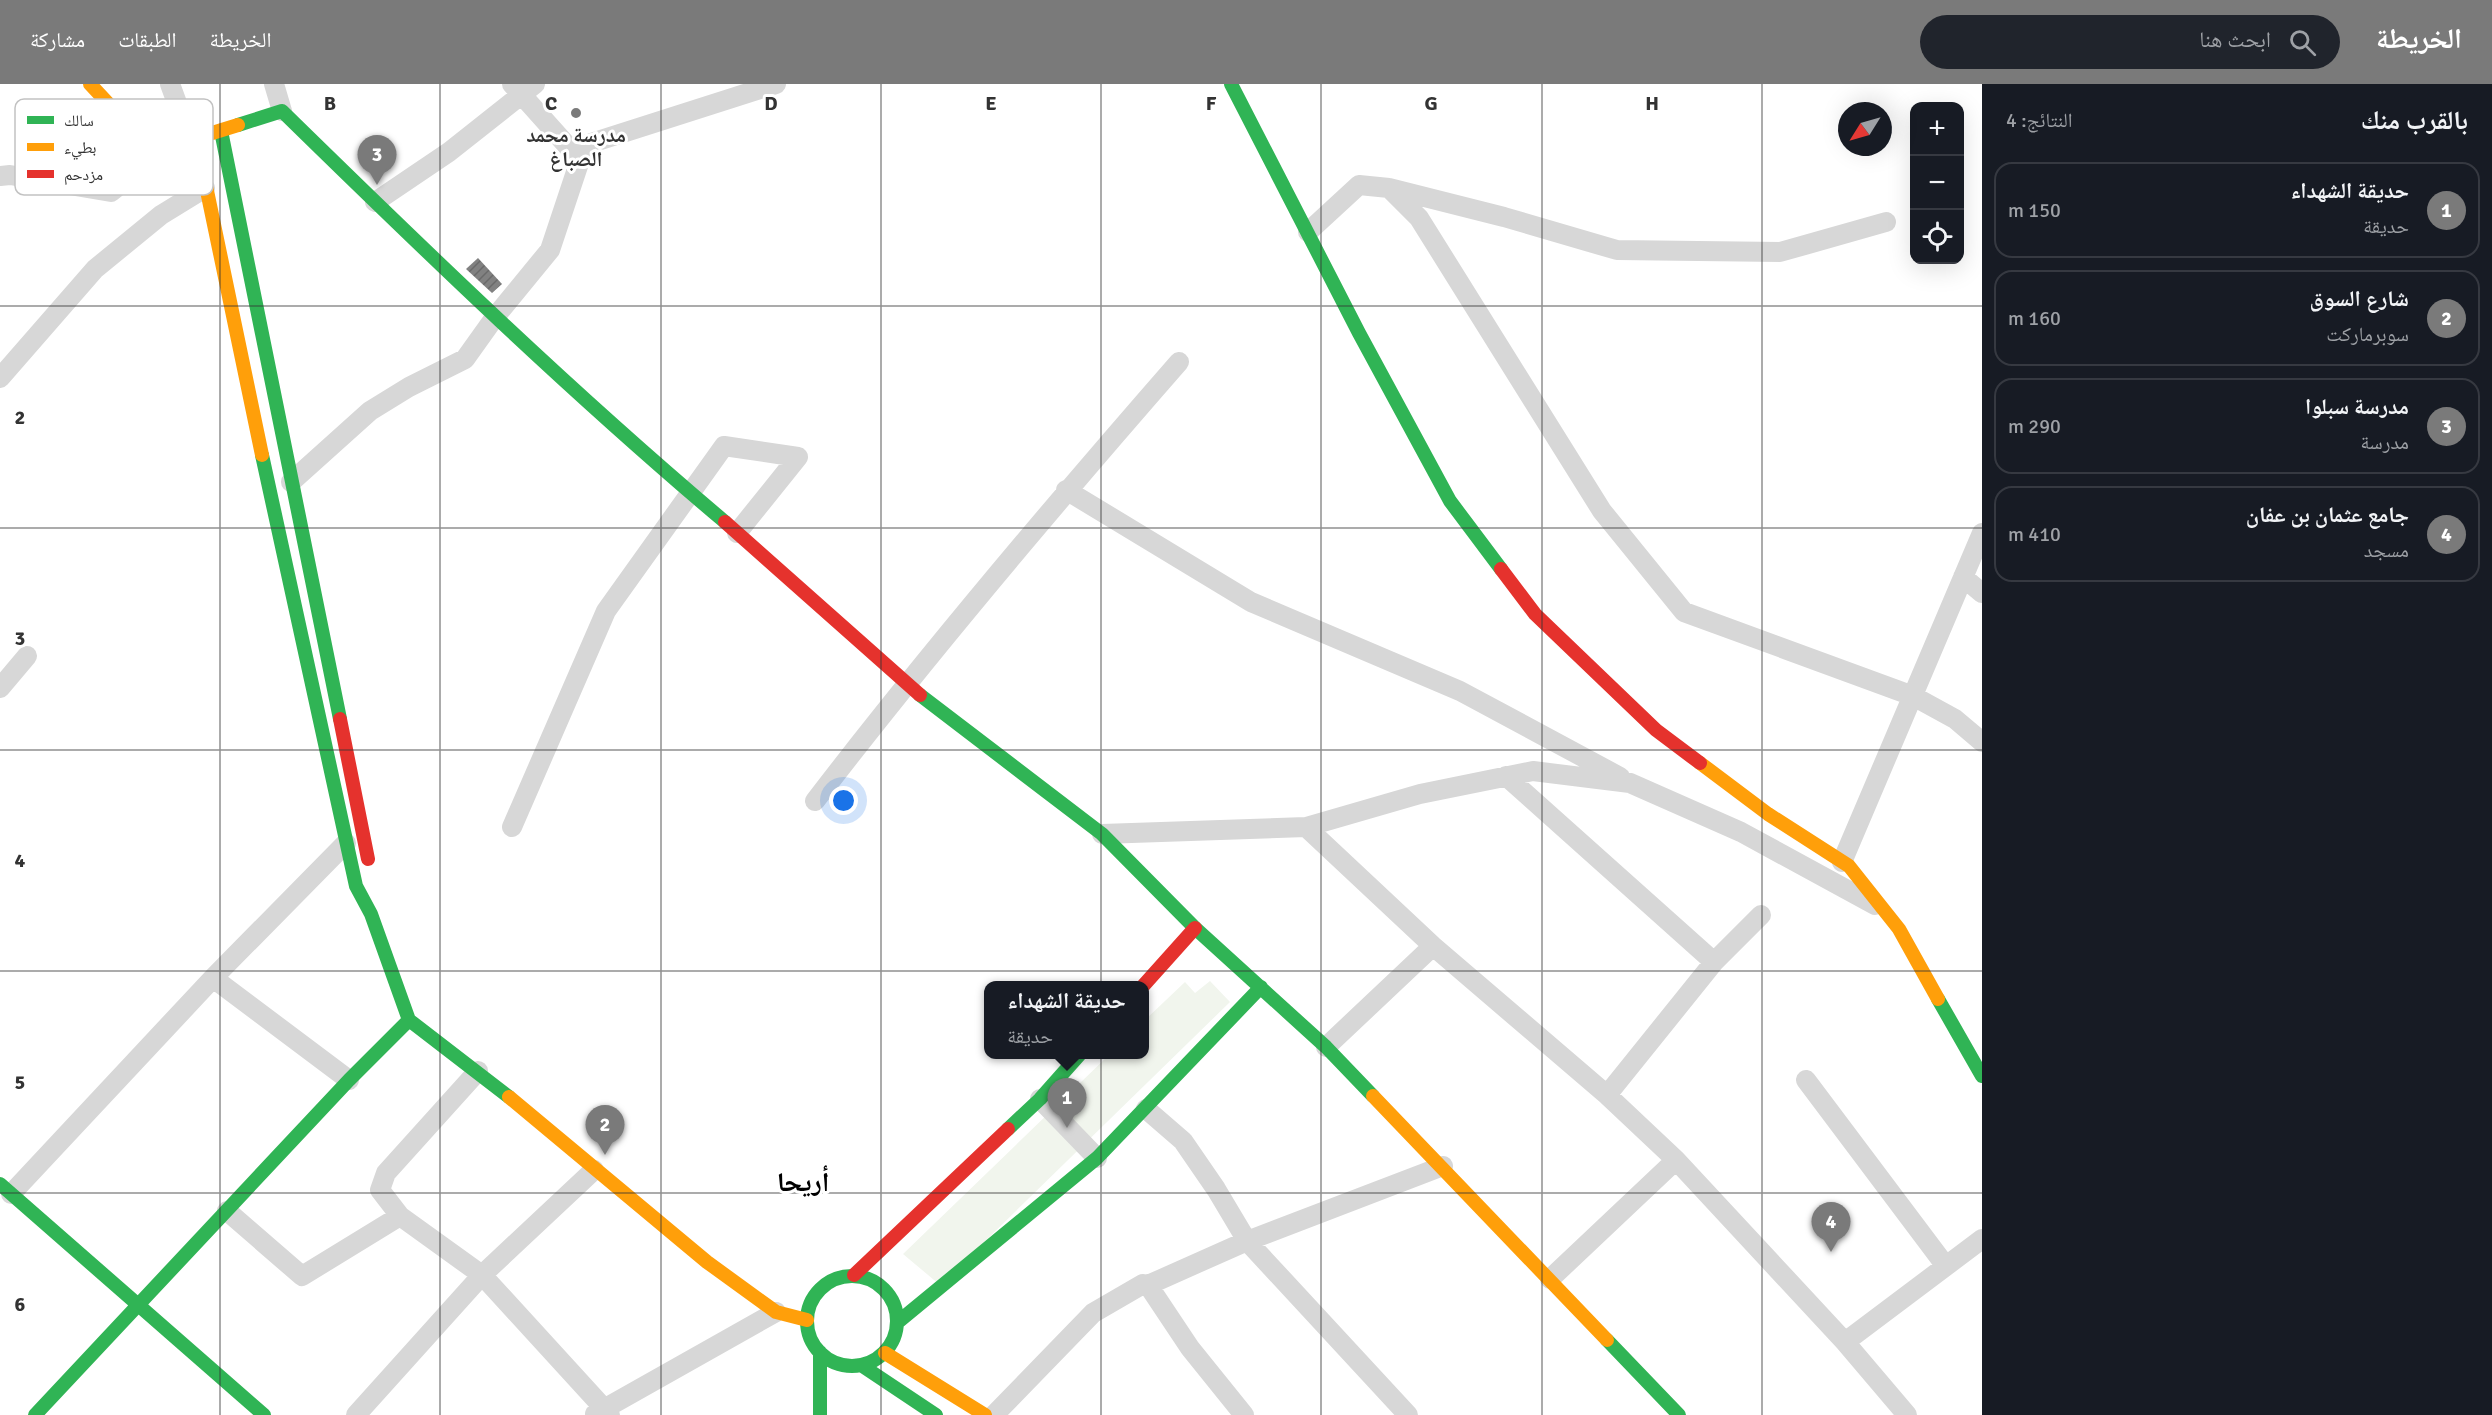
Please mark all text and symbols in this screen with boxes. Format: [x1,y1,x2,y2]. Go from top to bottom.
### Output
search box [1920,15,2340,69]
text: الخريطة [2376,22,2462,56]
text: ابحث هنا [2199,26,2271,53]
icon: search [2286,26,2319,59]
text: مشاركة [30,27,85,53]
text: الطبقات [118,27,177,53]
text: الخريطة [210,27,271,53]
text: B [324,91,336,116]
text: C [545,91,557,116]
text: D [764,91,778,116]
text: E [985,91,997,116]
text: F [1206,91,1217,116]
text: G [1424,91,1438,116]
text: H [1645,91,1659,116]
legend [15,99,213,195]
north arrow [1838,102,1892,156]
map controls [1910,102,1964,264]
button: + [1910,102,1964,156]
text: بالقرب منك [2361,105,2468,137]
marker: مدرسة محمد الصباغ [569,106,583,120]
text: النتائج: 4 [2006,108,2073,133]
text: سالك [64,111,94,131]
place label: مدرسة محمد الصباغ [526,122,626,172]
pin: 3 [358,135,397,185]
text: بطيء [64,138,96,160]
button: − [1910,156,1964,210]
text: مزدحم [64,165,103,185]
text: حديقة الشهداء [2290,177,2409,204]
text: 150 m [2008,198,2061,223]
text: 1 [2441,198,2452,223]
button: locate [1910,210,1964,264]
text: حديقة [2363,214,2409,239]
text: شارع السوق [2309,285,2409,312]
text: 160 m [2008,306,2061,331]
text: 2 [2441,306,2452,331]
text: سوبرماركت [2326,322,2409,347]
text: مدرسة سبلوا [2305,393,2409,420]
text: 2 [15,405,25,430]
text: 290 m [2008,414,2061,439]
text: 3 [2441,414,2452,439]
text: مدرسة [2360,430,2409,455]
text: جامع عثمان بن عفان [2246,501,2409,528]
text: 410 m [2008,522,2061,547]
text: 4 [2441,522,2452,547]
text: مسجد [2364,538,2409,563]
text: 3 [15,626,25,651]
your location [829,786,858,815]
text: 4 [15,848,26,873]
popup [984,981,1149,1059]
text: حديقة الشهداء [1007,987,1126,1014]
text: حديقة [1007,1024,1053,1049]
text: 5 [15,1070,25,1095]
pin: 1 [1048,1078,1086,1128]
pin: 2 [586,1106,624,1155]
district label: أريحا [777,1165,829,1199]
pin: 4 [1812,1202,1850,1252]
text: 6 [15,1292,26,1317]

